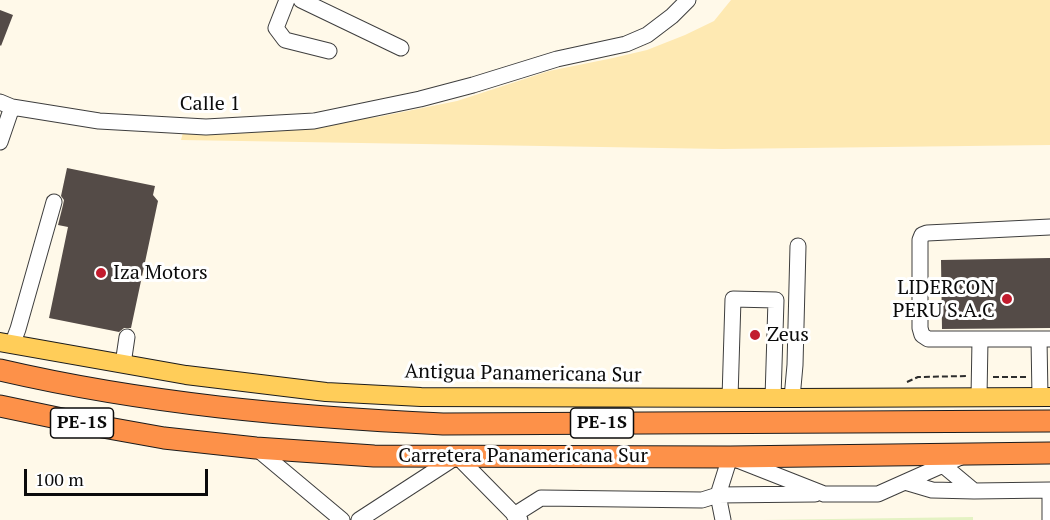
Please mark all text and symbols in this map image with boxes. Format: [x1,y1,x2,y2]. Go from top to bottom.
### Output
street label: Calle 1 [180,92,240,116]
place label: Iza Motors [113,261,208,285]
marker: Iza Motors [94,266,108,280]
place label: LIDERCON PERU S.A.C [892,276,995,323]
marker: LIDERCON PERU S.A.C [1000,292,1014,306]
place label: Zeus [767,323,809,347]
marker: Zeus [748,328,762,342]
street label: Antigua Panamericana Sur [404,360,642,388]
road number: PE-1S [50,408,113,438]
road number: PE-1S [570,408,634,438]
street label: Carretera Panamericana Sur [398,444,648,468]
scale bar [27,457,212,495]
text: 100 m [35,467,84,491]

